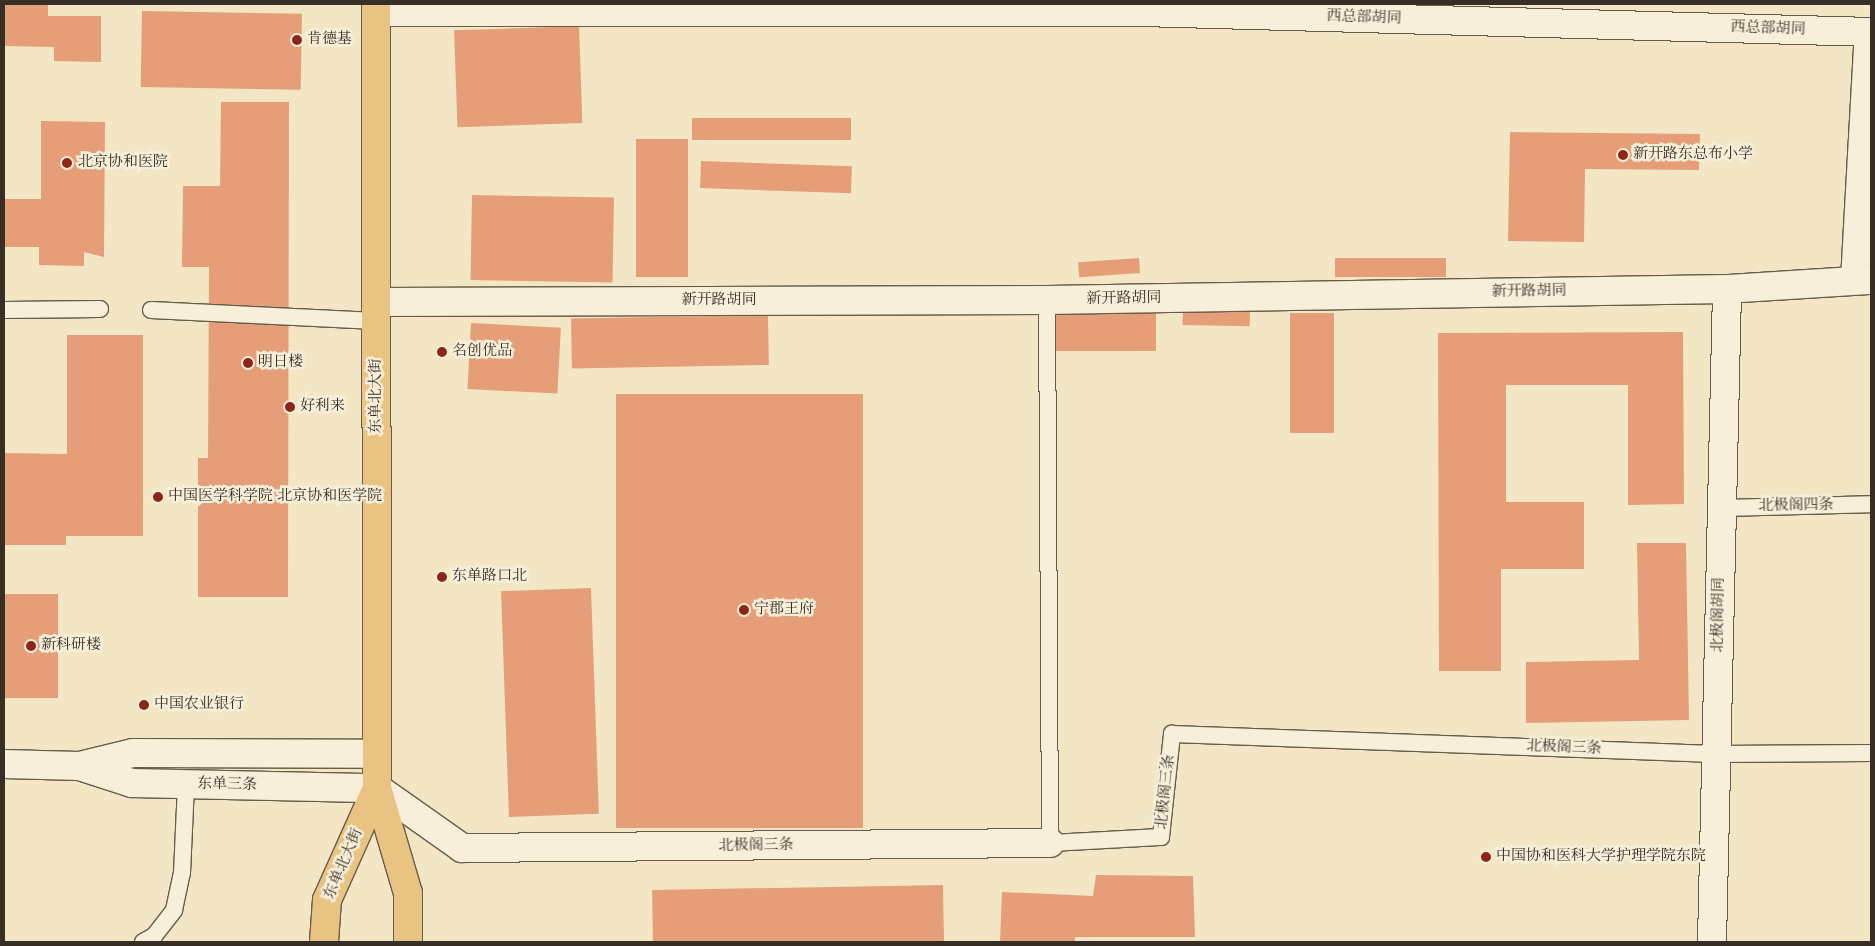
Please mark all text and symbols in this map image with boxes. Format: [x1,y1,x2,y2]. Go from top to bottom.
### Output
street label: 西总部胡同 [1326,8,1402,28]
street label: 西总部胡同 [1730,19,1806,39]
place label: 肯德基 [307,31,352,49]
marker: 肯德基 [291,34,303,46]
place label: 新开路东总布小学 [1633,146,1753,164]
marker: 新开路东总布小学 [1617,149,1629,161]
place label: 北京协和医院 [78,154,168,172]
marker: 北京协和医院 [60,156,74,170]
street label: 新开路胡同 [1491,282,1567,302]
street label: 新开路胡同 [1086,289,1162,309]
street label: 新开路胡同 [682,292,756,310]
place label: 名创优品 [452,343,512,361]
marker: 名创优品 [436,346,448,358]
place label: 明日楼 [258,354,303,372]
marker: 明日楼 [242,357,254,369]
street label: 东单北大街 [368,359,386,433]
place label: 好利来 [300,398,345,416]
marker: 好利来 [284,401,296,413]
place label: 中国医学科学院 北京协和医学院 [168,488,382,506]
marker: 中国医学科学院 北京协和医学院 [152,491,164,503]
street label: 北极阁四条 [1758,496,1834,516]
place label: 东单路口北 [452,568,527,586]
marker: 东单路口北 [436,571,448,583]
street label: 北极阁胡同 [1709,577,1729,653]
place label: 宁郡王府 [754,601,814,619]
marker: 宁郡王府 [738,604,750,616]
place label: 新科研楼 [41,637,101,655]
marker: 新科研楼 [25,640,37,652]
place label: 中国农业银行 [154,696,244,714]
marker: 中国农业银行 [138,699,150,711]
street label: 北极阁三条 [1526,738,1602,758]
street label: 北极阁三条 [1153,754,1179,830]
street label: 东单三条 [197,775,257,795]
street label: 东单北大街 [321,826,367,902]
street label: 北极阁三条 [718,836,794,856]
place label: 中国协和医科大学护理学院东院 [1496,848,1706,866]
marker: 中国协和医科大学护理学院东院 [1480,851,1492,863]

